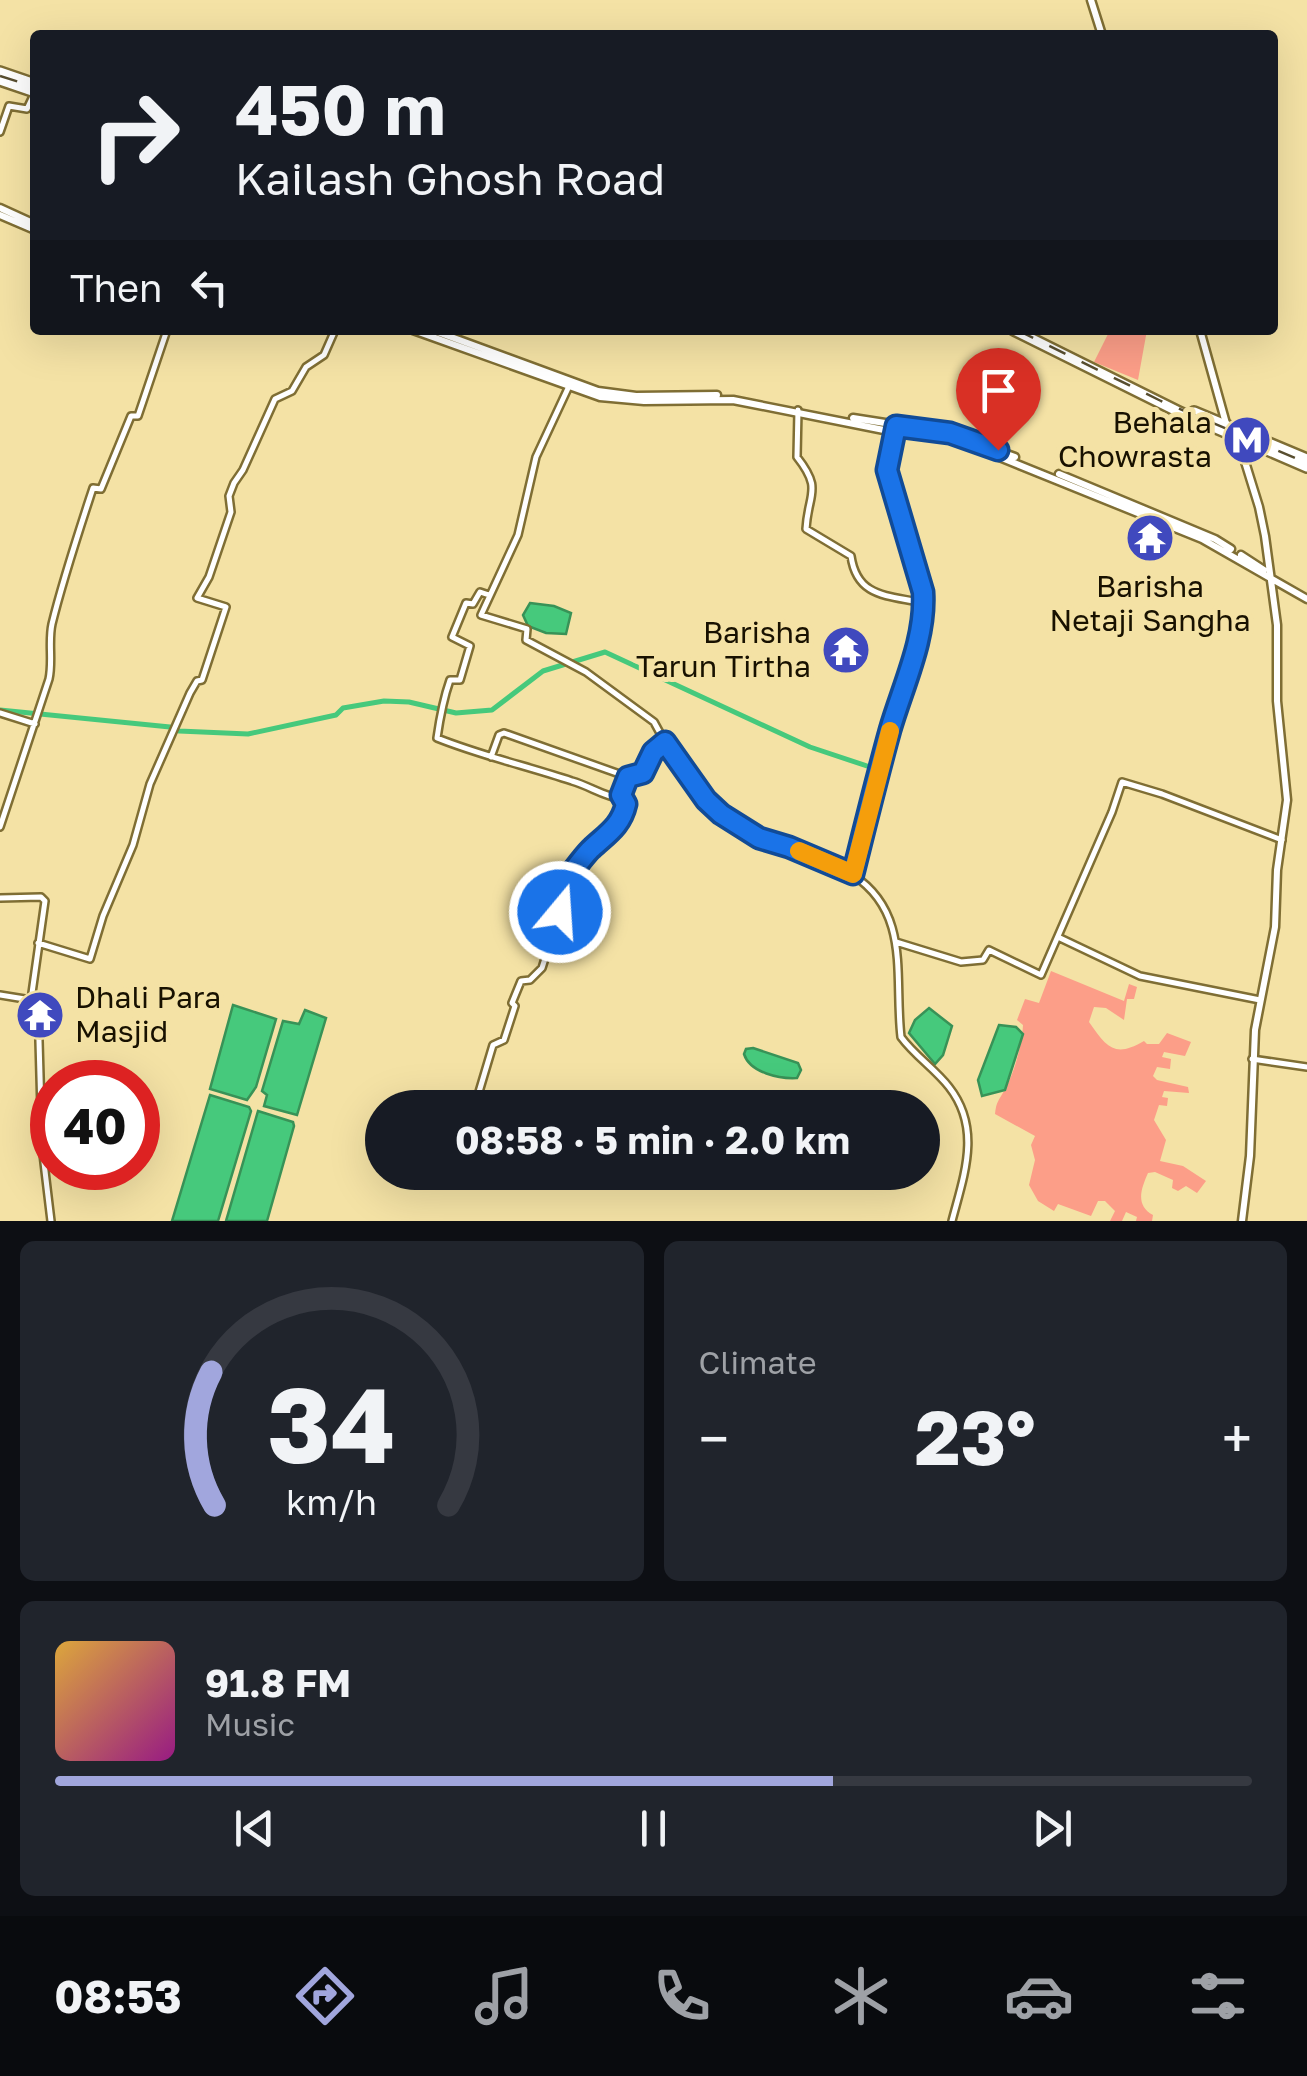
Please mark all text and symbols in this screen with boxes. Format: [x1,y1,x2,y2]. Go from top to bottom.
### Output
text: 450 m [235,66,446,150]
icon: right [70,70,200,200]
text: Kailash Ghosh Road [235,151,665,205]
icon: left [182,260,237,315]
text: Then [70,265,162,310]
pin [956,348,1041,451]
icon: arrive [971,363,1026,418]
place label: Behala Chowrasta [1058,404,1212,474]
metro station icon: Behala Chowrasta [1221,414,1273,466]
temple icon: Barisha Netaji Sangha [1124,512,1176,564]
place label: Barisha Netaji Sangha [1049,568,1251,638]
place label: Barisha Tarun Tirtha [636,614,811,684]
temple icon: Barisha Tarun Tirtha [820,624,872,676]
position arrow [508,860,612,964]
place label: Dhali Para Masjid [75,979,221,1049]
temple icon: Dhali Para Masjid [14,989,66,1041]
speed limit sign: 40 [30,1060,160,1190]
text: 08:58 · 5 min · 2.0 km [455,1117,850,1162]
text: Climate [699,1343,817,1381]
text: 34 [268,1361,396,1486]
text: 23° [915,1391,1036,1482]
text: − [699,1405,729,1471]
text: + [1222,1405,1252,1471]
text: km/h [286,1480,377,1523]
text: 91.8 FM [205,1660,351,1705]
text: Music [205,1705,295,1743]
icon: previous [227,1801,282,1856]
icon: pause [626,1801,681,1856]
icon: next [1025,1801,1080,1856]
icon: directions [290,1961,360,2031]
icon: music [469,1961,539,2031]
icon: phone [647,1961,717,2031]
icon: climate [826,1961,896,2031]
icon: car [1004,1961,1074,2031]
icon: filters [1183,1961,1253,2031]
text: 08:53 [54,1969,182,2023]

